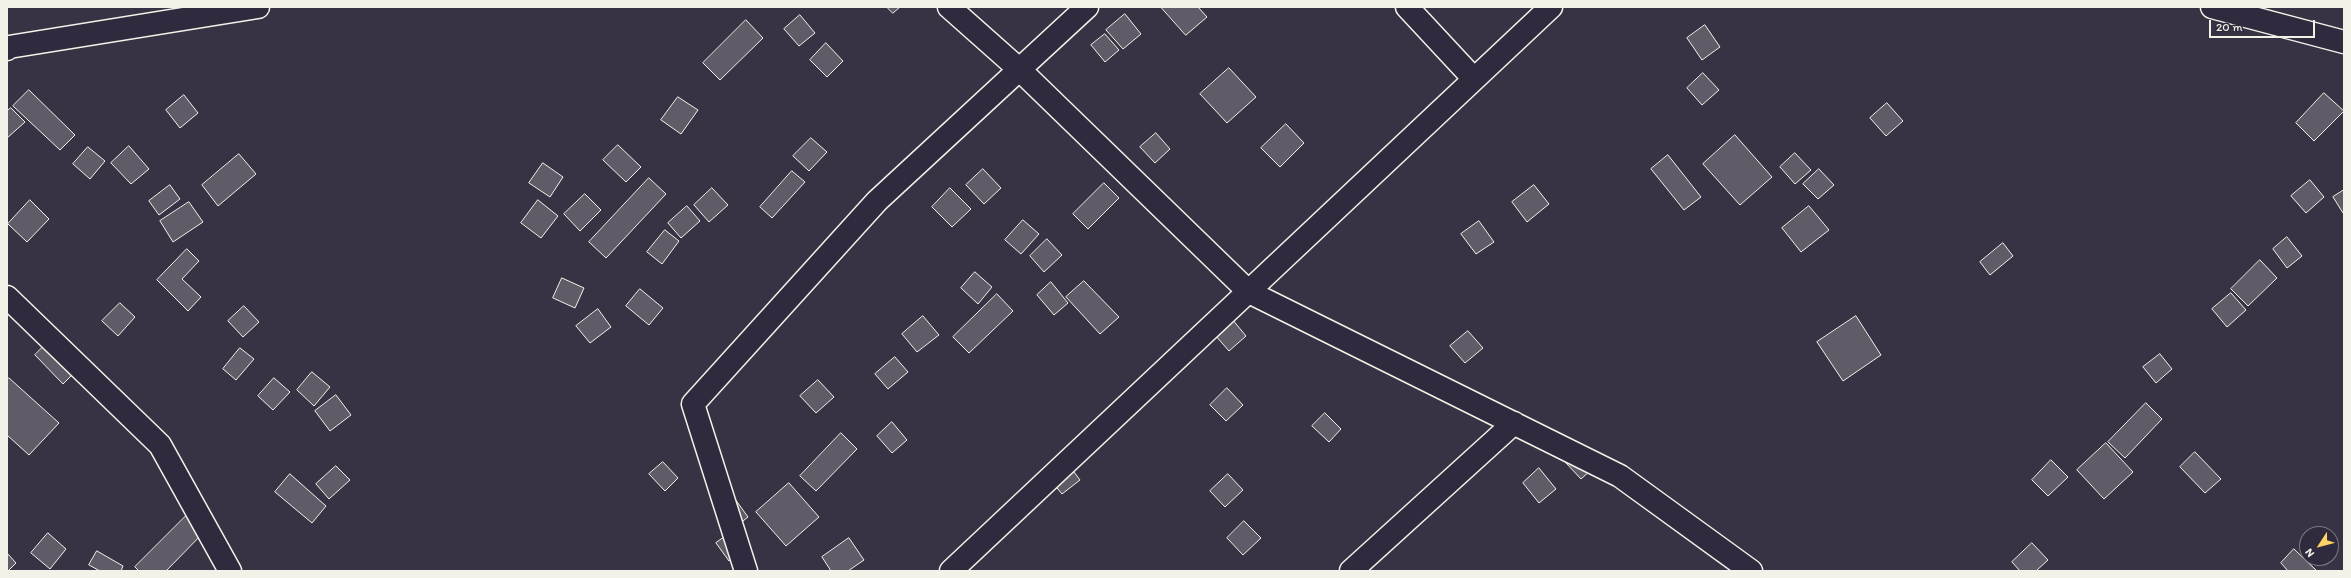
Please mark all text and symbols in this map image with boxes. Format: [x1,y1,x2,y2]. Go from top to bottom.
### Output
scale bar [2211,12,2317,38]
text: 20 m [2216,20,2243,34]
north arrow [2299,526,2339,566]
text: N [2302,546,2317,560]

